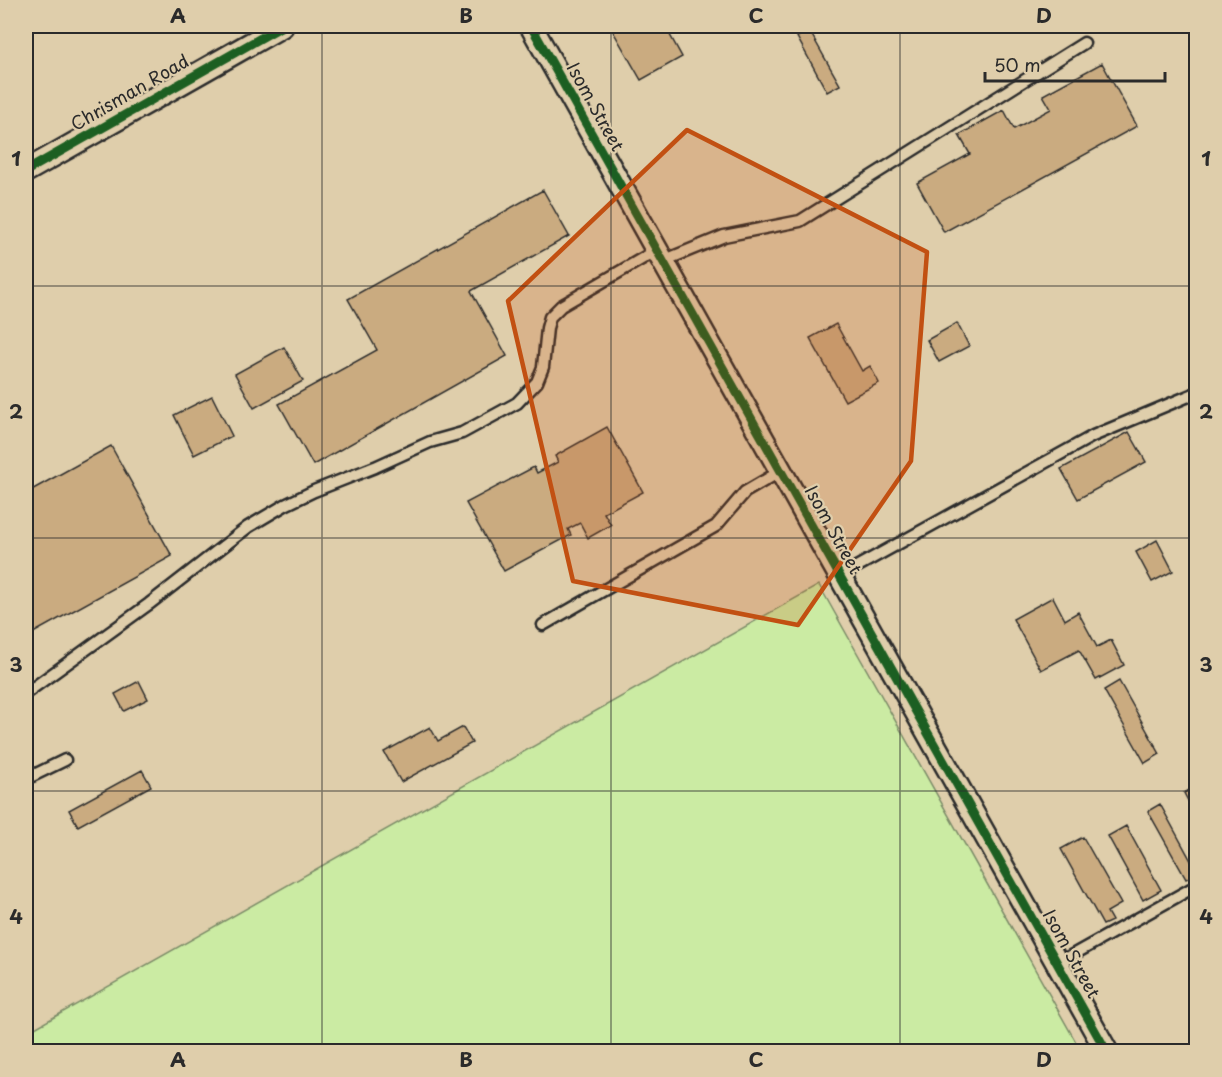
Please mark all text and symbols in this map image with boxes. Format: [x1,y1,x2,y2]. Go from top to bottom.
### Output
text: A [170,0,186,30]
text: B [459,0,473,30]
text: C [748,0,764,30]
text: D [1036,0,1052,30]
scale bar [985,45,1165,83]
street label: Chrisman Road [65,47,194,137]
text: 50 m [994,51,1041,78]
street label: Isom Street [561,57,632,156]
text: 1 [11,143,21,173]
text: 1 [1201,143,1211,173]
text: 2 [9,396,23,426]
text: 2 [1199,396,1213,426]
street label: Isom Street [799,480,870,579]
text: 3 [9,649,23,679]
text: 3 [1199,649,1213,679]
text: 4 [9,901,23,931]
text: 4 [1199,901,1213,931]
street label: Isom Street [1037,904,1108,1003]
text: A [170,1044,186,1074]
text: B [459,1044,473,1074]
text: C [748,1044,764,1074]
text: D [1036,1044,1052,1074]

